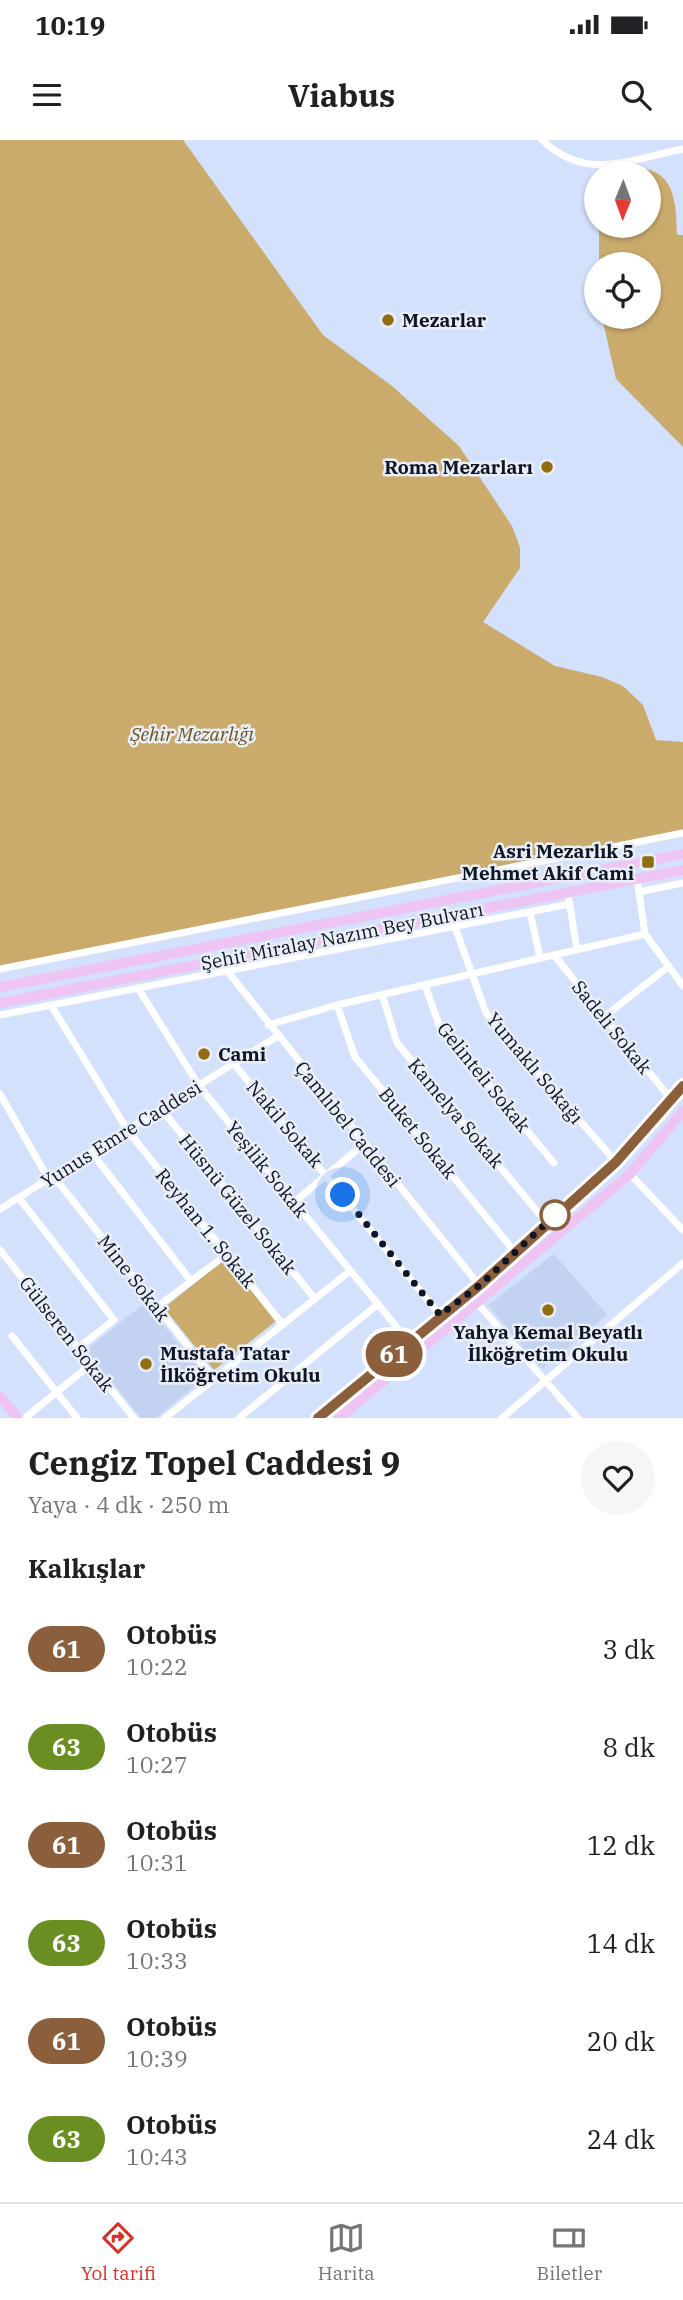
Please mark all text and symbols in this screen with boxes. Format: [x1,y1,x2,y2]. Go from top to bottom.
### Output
text: 10:19 [35,8,105,42]
text: Viabus [288,74,395,116]
icon: menu [28,76,66,114]
icon: search [617,76,655,114]
north arrow [584,161,662,238]
map controls [584,161,661,329]
button: locate [584,252,661,329]
place label: Mezarlar [402,308,487,332]
marker: Mezarlar [380,312,396,328]
place label: Roma Mezarları [384,455,533,479]
marker: Roma Mezarları [539,459,555,475]
park label: Şehir Mezarlığı [129,722,254,746]
place label: Asri Mezarlık 5 Mehmet Akif Cami [462,839,634,885]
marker: Asri Mezarlık 5 Mehmet Akif Cami [640,854,656,870]
street label: Şehit Miralay Nazım Bey Bulvarı [199,897,485,975]
street label: Sadeli Sokak [567,975,657,1079]
street label: Yumaklı Sokağı [481,1007,589,1129]
street label: Gelinteli Sokak [432,1017,536,1137]
place label: Cami [218,1042,266,1066]
marker: Cami [196,1046,212,1062]
street label: Kamelya Sokak [403,1053,509,1173]
street label: Çamlıbel Caddesi [290,1056,406,1192]
street label: Yunus Emre Caddesi [36,1075,206,1193]
street label: Nakil Sokak [242,1075,328,1173]
street label: Buket Sokak [374,1082,462,1184]
street label: Yeşilik Sokak [221,1116,313,1222]
street label: Hüsnü Güzel Sokak [174,1129,302,1279]
street label: Reyhan 1. Sokak [150,1163,262,1293]
your location [325,1177,360,1212]
unlabelled marker [540,1200,570,1230]
street label: Mine Sokak [93,1230,175,1326]
street label: Gülseren Sokak [14,1271,120,1397]
marker: Yahya Kemal Beyatlı İlköğretim Okulu [540,1302,556,1318]
place label: Yahya Kemal Beyatlı İlköğretim Okulu [453,1320,643,1366]
line badge: 61 [362,1331,426,1377]
text: 61 [380,1338,408,1370]
place label: Mustafa Tatar İlköğretim Okulu [160,1341,321,1387]
marker: Mustafa Tatar İlköğretim Okulu [138,1356,154,1372]
text: Cengiz Topel Caddesi 9 [28,1441,400,1484]
button: heart [581,1441,655,1515]
text: Yaya · 4 dk · 250 m [28,1489,229,1519]
text: Kalkışlar [28,1551,145,1585]
text: Otobüs [126,1617,217,1651]
text: 3 dk [602,1632,655,1666]
text: 61 [52,1633,81,1665]
text: 10:22 [126,1651,188,1681]
text: Otobüs [126,1715,217,1749]
text: 8 dk [602,1730,655,1764]
text: 63 [52,1731,81,1763]
text: 10:27 [126,1749,188,1779]
text: Otobüs [126,1813,217,1847]
text: 12 dk [587,1828,655,1862]
text: 61 [52,1829,81,1861]
text: 10:31 [126,1847,188,1877]
text: Otobüs [126,1911,217,1945]
text: 14 dk [587,1926,655,1960]
text: 63 [52,1927,81,1959]
text: 10:33 [126,1945,188,1975]
text: Otobüs [126,2009,217,2043]
text: 20 dk [587,2024,655,2058]
text: 61 [52,2025,81,2057]
text: 10:39 [126,2043,188,2073]
text: Otobüs [126,2107,217,2141]
text: 24 dk [587,2122,655,2156]
text: 63 [52,2123,81,2155]
text: 10:43 [126,2141,188,2171]
tab: Yol tarifi [81,2219,156,2285]
tab: Harita [318,2219,375,2285]
tab: Biletler [536,2219,602,2285]

